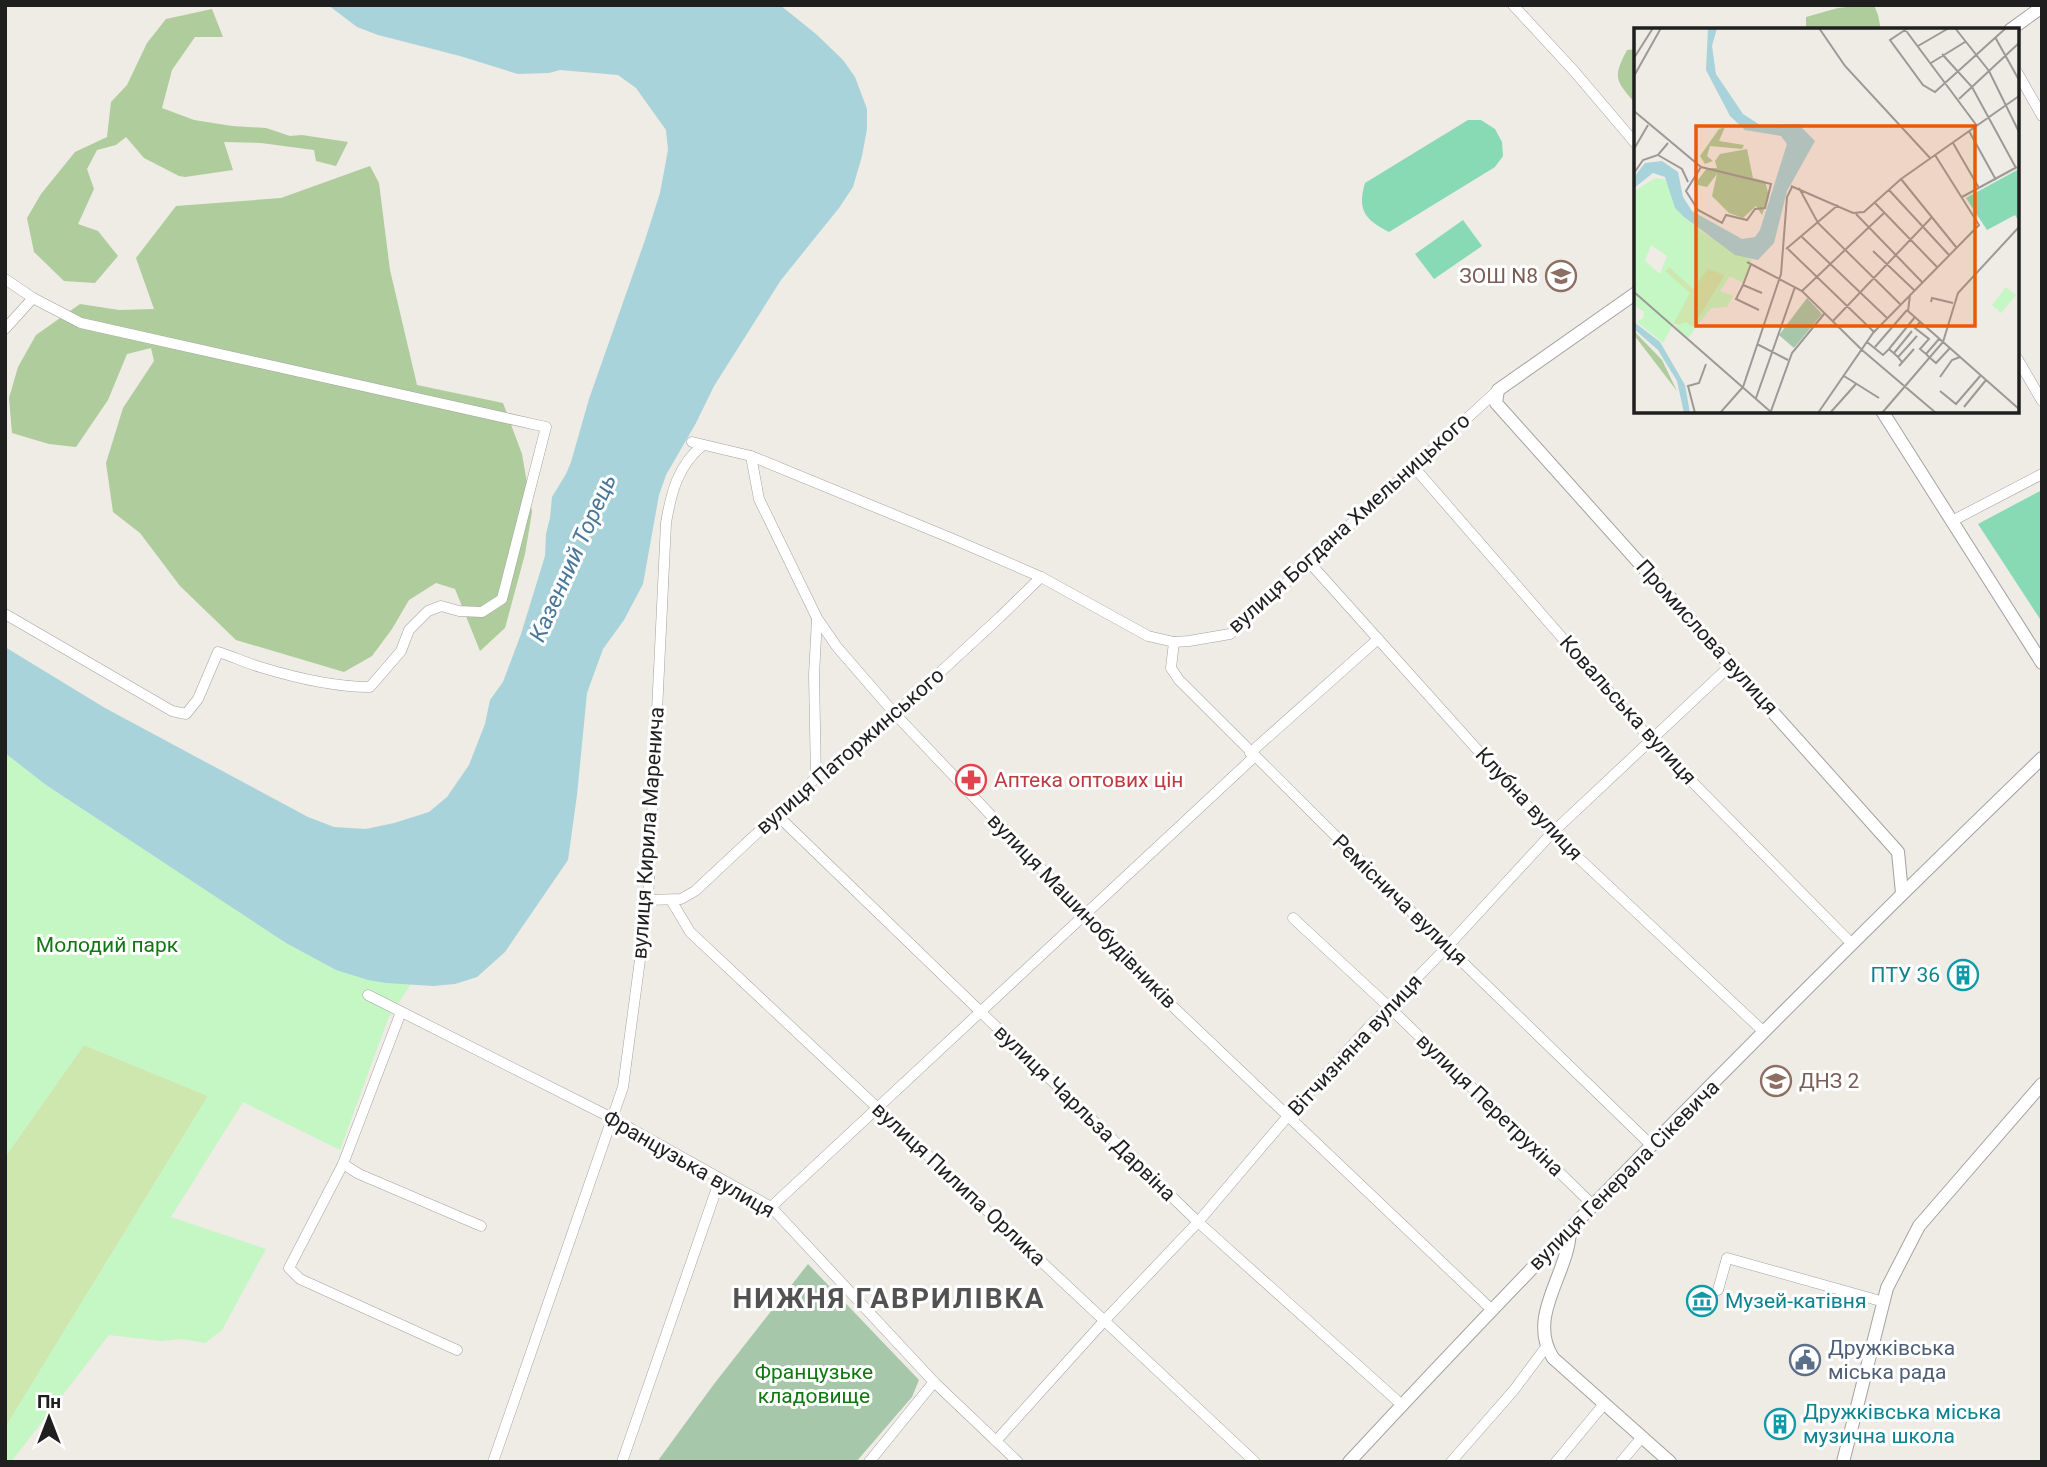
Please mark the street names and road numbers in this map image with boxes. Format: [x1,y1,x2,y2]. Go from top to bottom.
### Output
street label: вулиця Богдана Хмельницького [1223,408,1475,638]
street label: Промислова вулиця [1631,555,1783,719]
street label: Ковальська вулиця [1555,631,1701,789]
street label: вулиця Паторжинського [751,663,949,839]
street label: вулиця Кирила Маренича [627,706,669,960]
street label: Клубна вулиця [1471,743,1587,865]
street label: вулиця Машинобудівників [983,809,1181,1013]
street label: Реміснича вулиця [1328,830,1472,970]
street label: Вітчизняна вулиця [1283,969,1427,1121]
street label: вулиця Чарльза Дарвіна [989,1020,1181,1206]
street label: вулиця Перетрухіна [1412,1029,1568,1181]
street label: вулиця Генерала Сікевича [1524,1075,1724,1275]
street label: вулиця Пилипа Орлика [867,1097,1051,1271]
street label: Французька вулиця [599,1105,779,1223]

